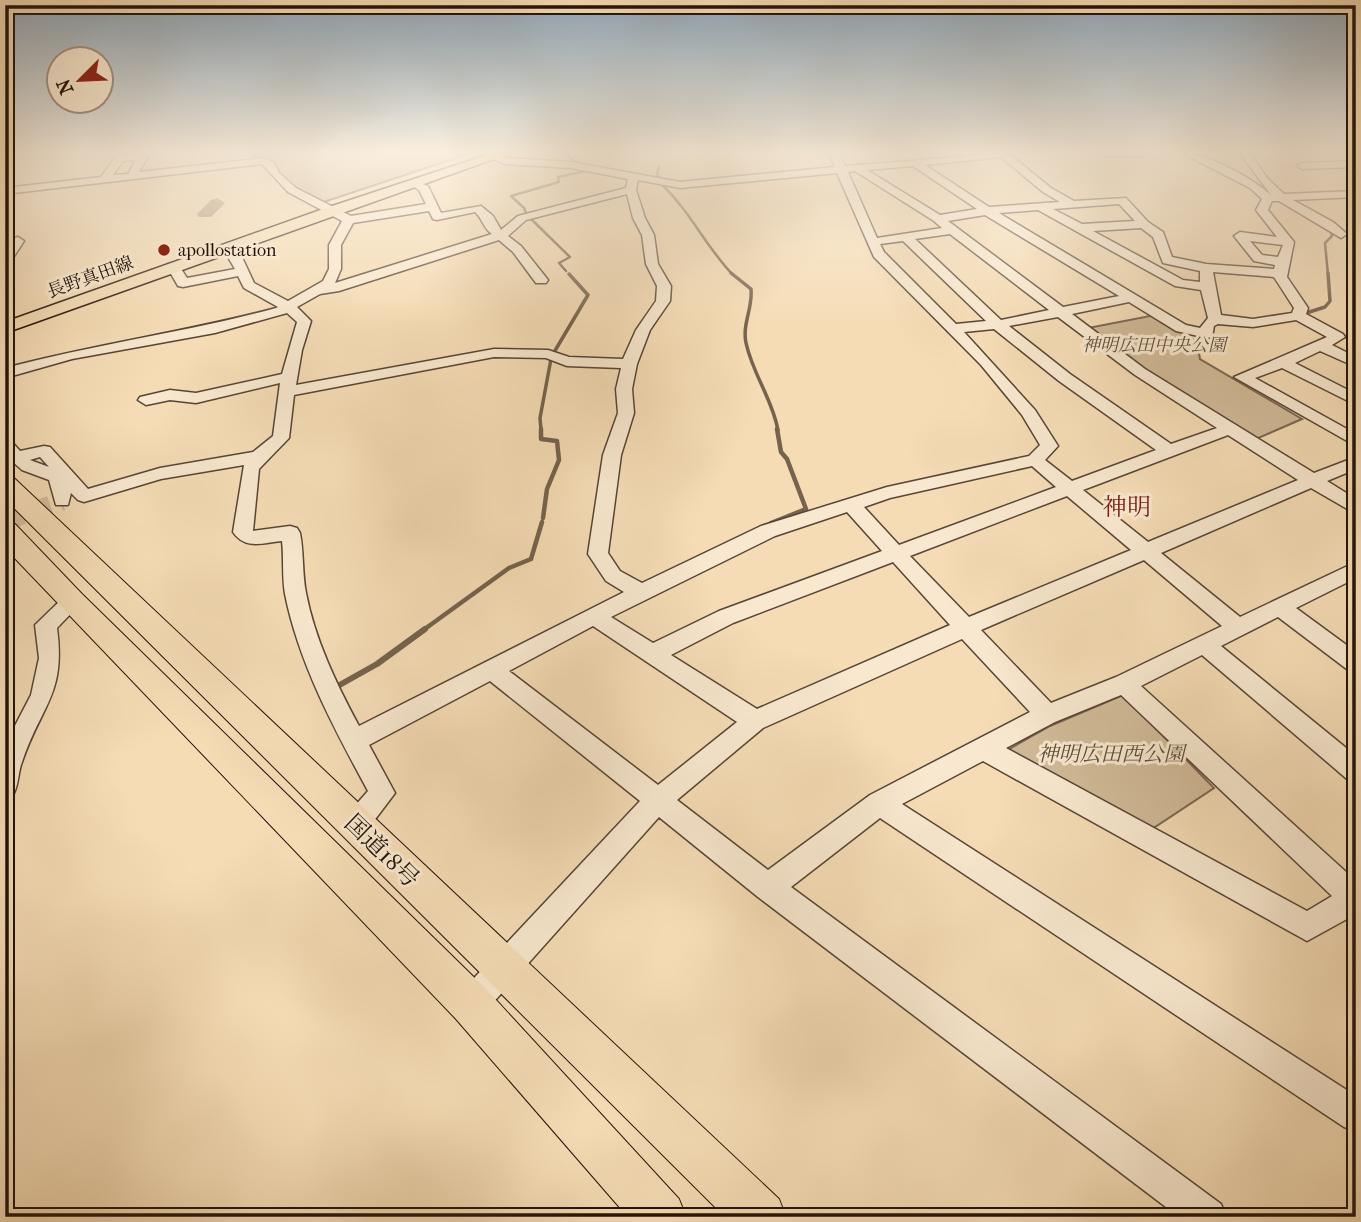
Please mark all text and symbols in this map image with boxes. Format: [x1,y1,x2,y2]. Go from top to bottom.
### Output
north arrow [46,46,116,116]
text: N [52,75,78,98]
place label: apollostation [178,240,277,261]
marker: apollostation [156,242,172,258]
street label: 長野真田線 [44,252,136,303]
park label: 神明広田中央公園 [1082,335,1229,356]
district label: 神明 [1103,493,1151,521]
park label: 神明広田西公園 [1038,742,1187,766]
street label: 国道18号 [339,809,425,893]

